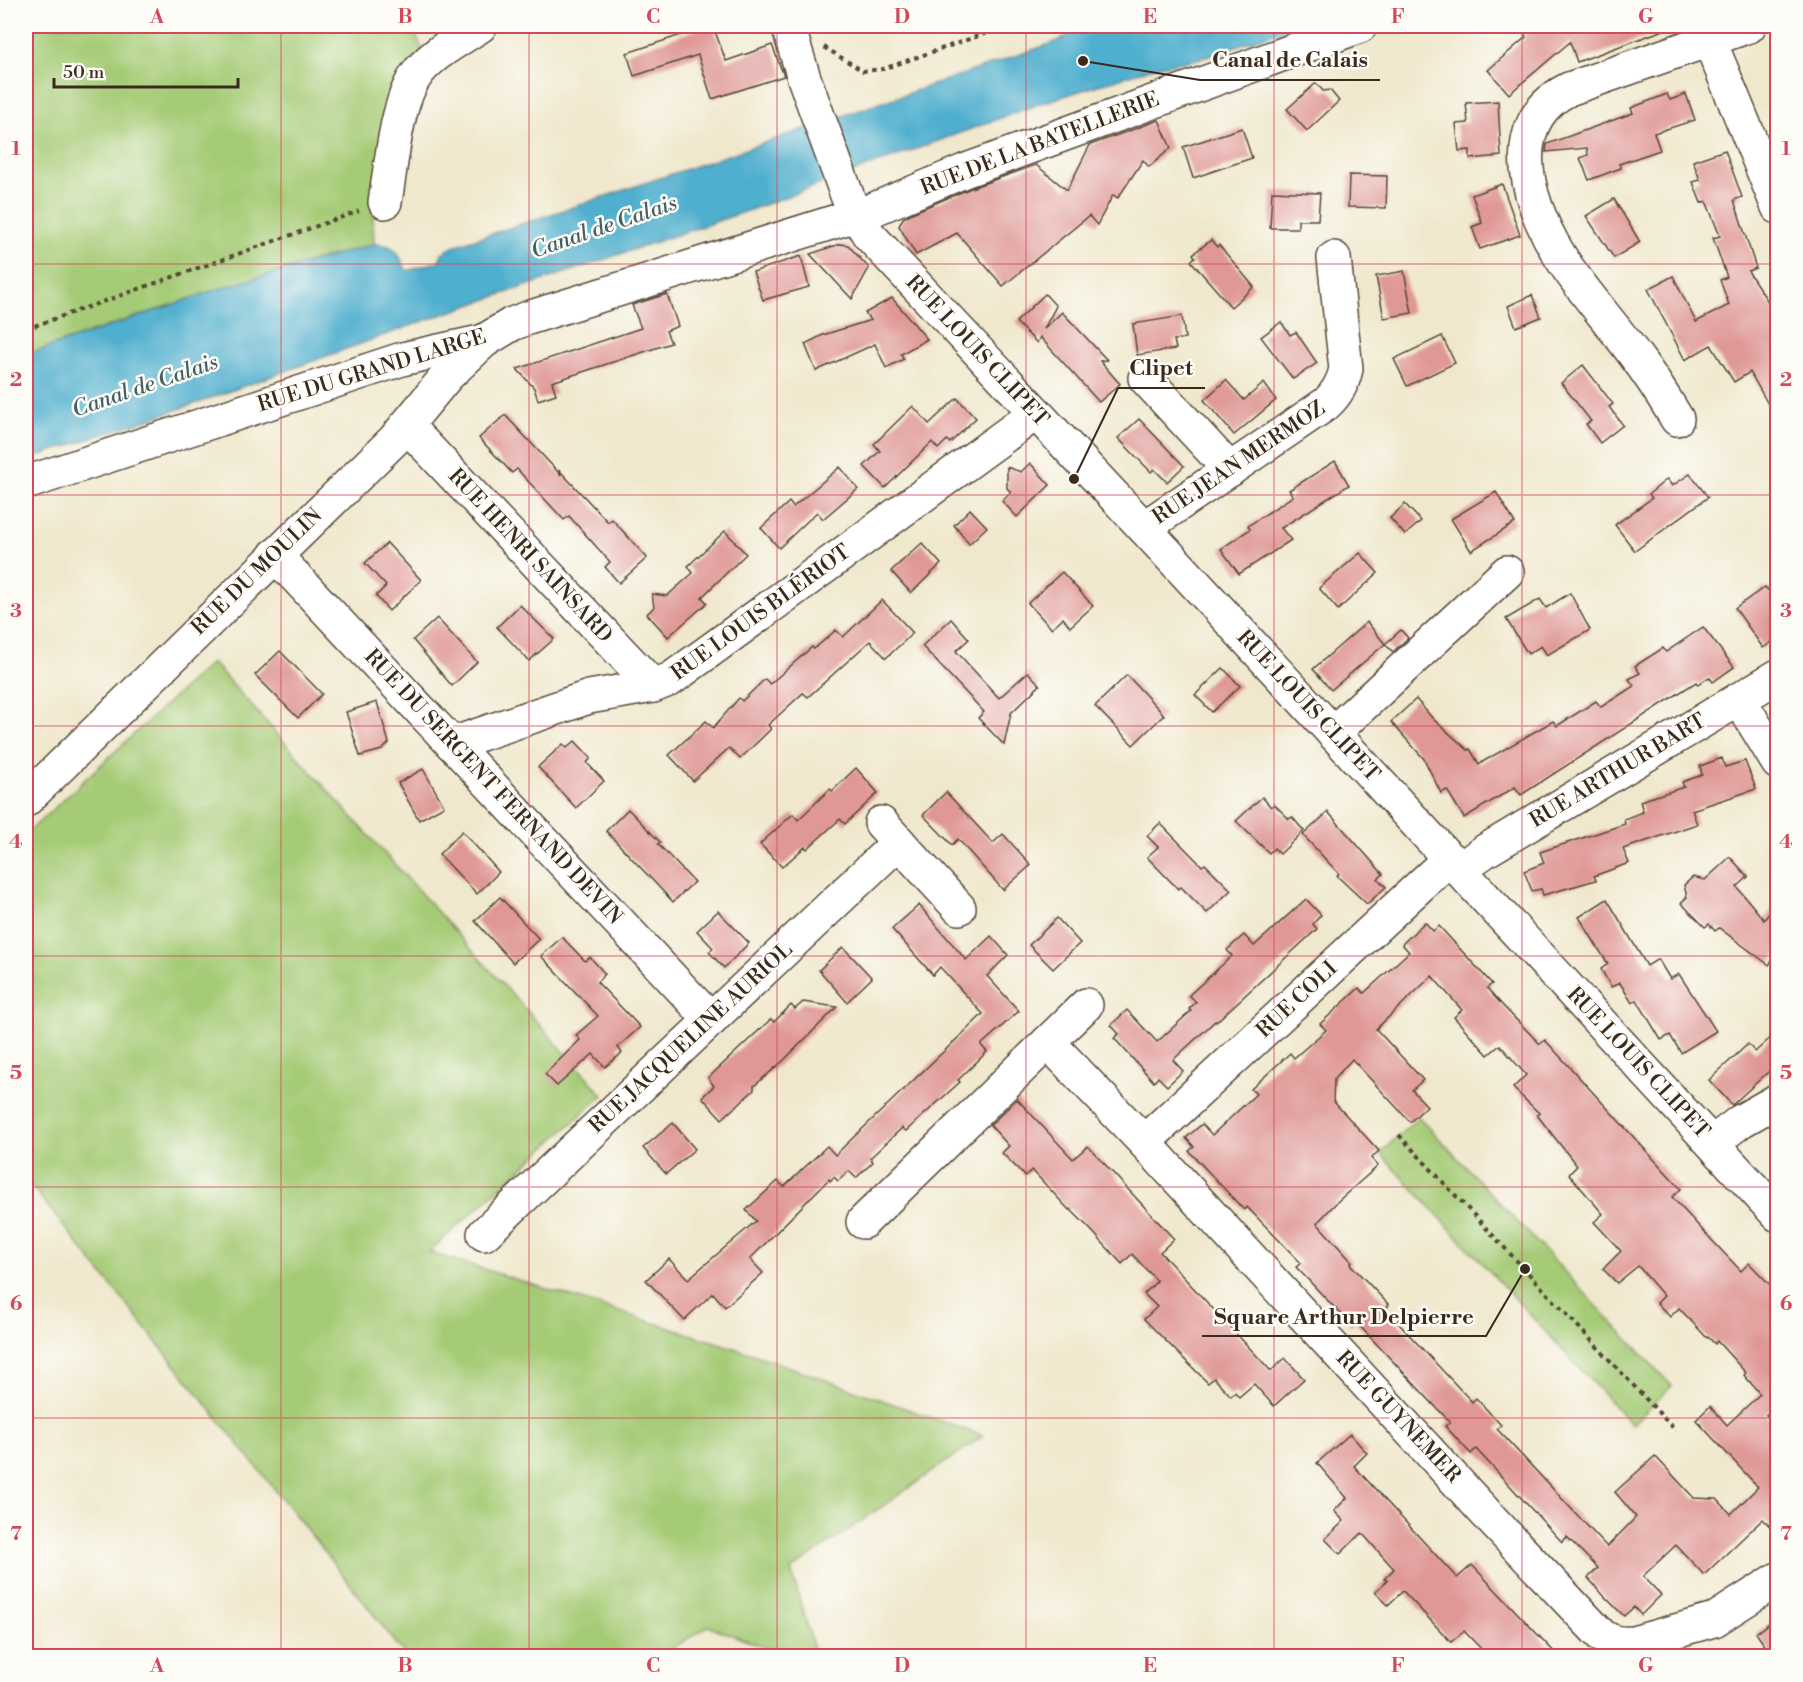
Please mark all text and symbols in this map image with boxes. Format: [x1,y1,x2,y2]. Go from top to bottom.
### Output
text: A [149,5,165,30]
text: B [397,5,413,30]
text: C [646,5,660,30]
text: D [894,5,910,30]
text: E [1143,5,1157,30]
text: F [1391,5,1405,30]
text: G [1638,5,1654,30]
callout: Canal de Calais [1200,40,1380,80]
text: Canal de Calais [1212,47,1368,74]
scale bar [54,51,238,89]
text: 50 m [63,61,105,84]
street label: RUE DE LA BATELLERIE [917,86,1163,202]
text: 1 [11,137,21,162]
text: 1 [1781,137,1791,162]
water label: Canal de Calais [527,189,681,265]
street label: RUE LOUIS CLIPET [900,270,1054,432]
street label: RUE DU GRAND LARGE [255,324,489,418]
water label: Canal de Calais [68,348,222,424]
callout: Clipet [1118,348,1205,388]
text: Clipet [1129,355,1193,382]
text: 2 [10,368,22,393]
text: 2 [1780,368,1792,393]
street label: RUE JEAN MERMOZ [1148,396,1330,530]
street label: RUE HENRI SAINSARD [442,463,618,649]
street label: RUE DU MOULIN [186,503,328,641]
street label: RUE LOUIS BLÉRIOT [665,537,856,687]
text: 3 [10,599,22,624]
text: 3 [1780,599,1792,624]
street label: RUE LOUIS CLIPET [1231,625,1385,787]
street label: RUE DU SERGENT FERNAND DEVIN [358,644,628,930]
street label: RUE ARTHUR BART [1525,708,1711,834]
text: 4 [9,830,23,855]
text: 4 [1779,830,1793,855]
street label: RUE JACQUELINE AURIOL [584,937,798,1139]
street label: RUE COLI [1251,956,1343,1044]
street label: RUE LOUIS CLIPET [1561,982,1715,1144]
text: 5 [10,1061,22,1086]
text: 5 [1780,1061,1792,1086]
text: 6 [10,1292,23,1317]
text: 6 [1780,1292,1793,1317]
callout: Square Arthur Delpierre [1202,1296,1486,1336]
text: Square Arthur Delpierre [1214,1304,1474,1331]
street label: RUE GUYNEMER [1330,1346,1466,1489]
text: 7 [10,1522,22,1547]
text: 7 [1780,1522,1792,1547]
text: A [149,1654,165,1679]
text: B [397,1654,413,1679]
text: C [646,1654,660,1679]
text: D [894,1654,910,1679]
text: E [1143,1654,1157,1679]
text: F [1391,1654,1405,1679]
text: G [1638,1654,1654,1679]

